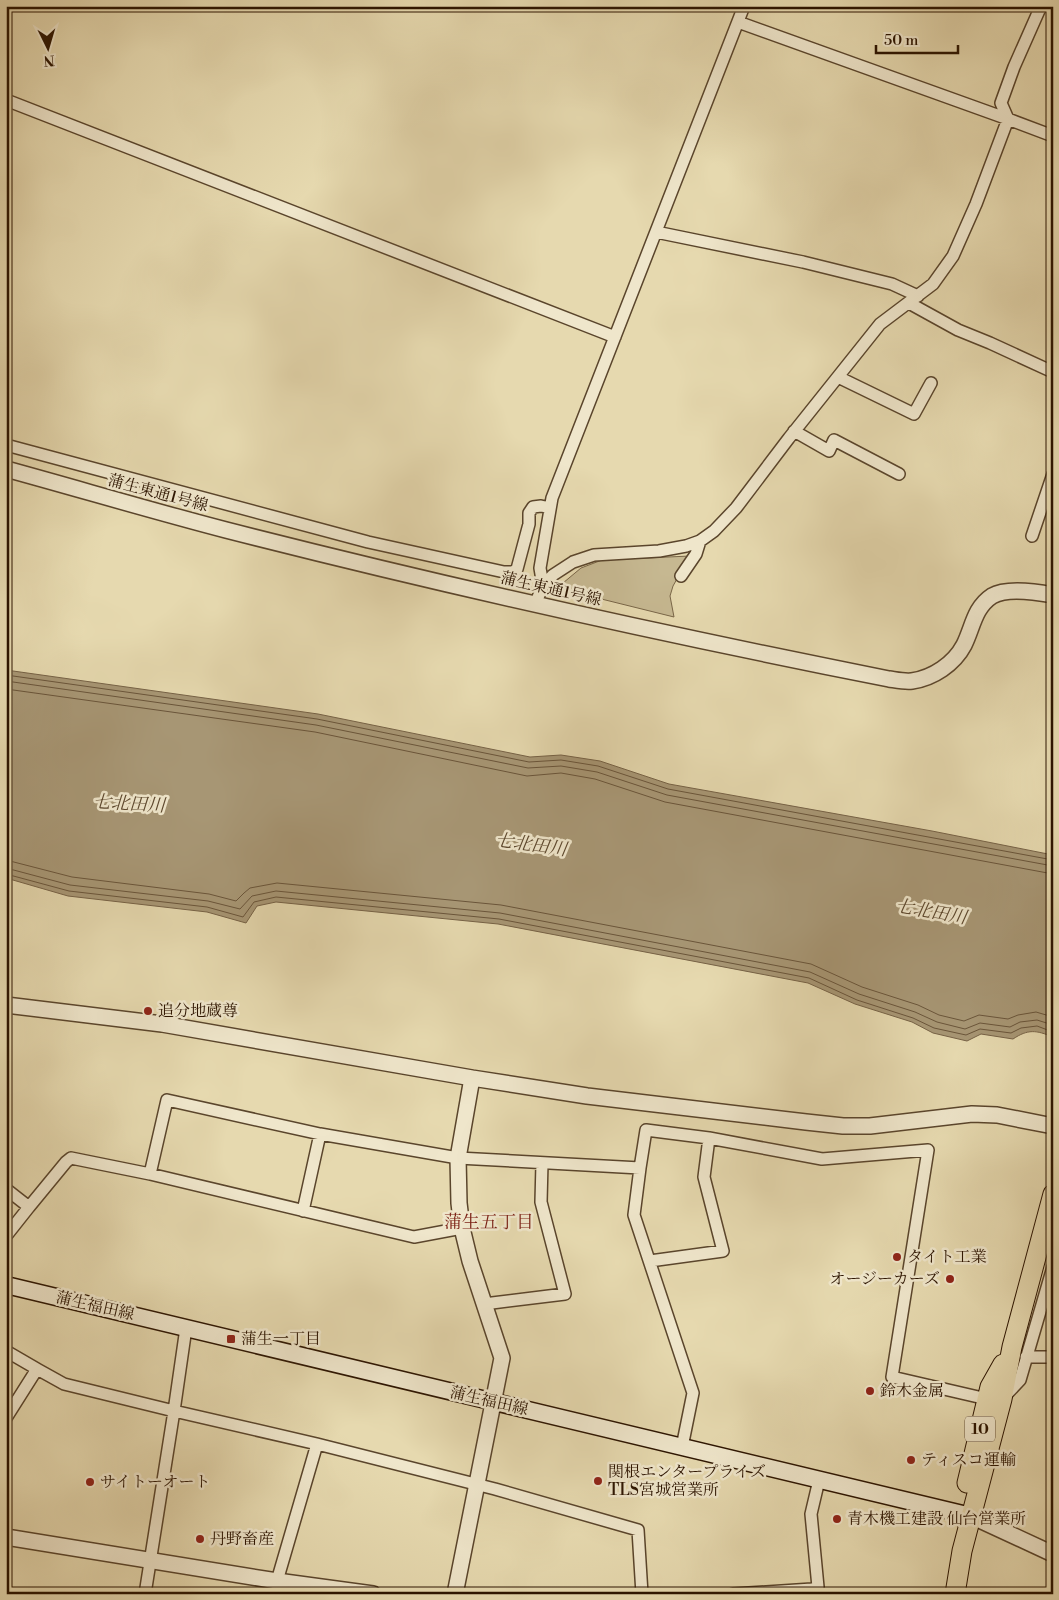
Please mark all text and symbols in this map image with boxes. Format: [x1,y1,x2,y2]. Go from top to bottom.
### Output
north arrow [22,22,72,72]
scale bar [876,22,959,54]
text: 50 m [884,31,918,50]
text: N [43,51,55,69]
street label: 蒲生東通1号線 [106,470,210,516]
street label: 蒲生東通1号線 [499,568,603,610]
water label: 七北田川 [92,791,168,817]
water label: 七北田川 [494,829,570,862]
water label: 七北田川 [894,894,970,930]
place label: 追分地蔵尊 [158,1001,238,1021]
marker: 追分地蔵尊 [142,1005,154,1017]
district label: 蒲生五丁目 [444,1211,534,1234]
place label: タイト工業 [907,1247,987,1267]
marker: タイト工業 [891,1251,903,1263]
place label: オージーカーズ [829,1269,940,1289]
marker: オージーカーズ [944,1273,956,1285]
street label: 蒲生福田線 [54,1287,136,1325]
place label: 蒲生一丁目 [241,1329,321,1349]
marker: 蒲生一丁目 [225,1333,237,1345]
place label: 鈴木金属 [879,1381,944,1401]
street label: 蒲生福田線 [448,1382,530,1420]
marker: 鈴木金属 [864,1385,876,1397]
road number: 10 [965,1416,995,1442]
place label: ティスコ運輸 [921,1450,1016,1470]
marker: ティスコ運輸 [905,1454,917,1466]
place label: 関根エンタープライズ TLS宮城営業所 [608,1462,766,1500]
place label: サイトーオート [100,1472,211,1492]
marker: 関根エンタープライズ TLS宮城営業所 [592,1475,604,1487]
marker: サイトーオート [84,1476,96,1488]
place label: 青木機工建設 仙台営業所 [847,1509,1026,1529]
marker: 青木機工建設 仙台営業所 [831,1513,843,1525]
place label: 丹野畜産 [210,1529,274,1549]
marker: 丹野畜産 [194,1533,206,1545]

